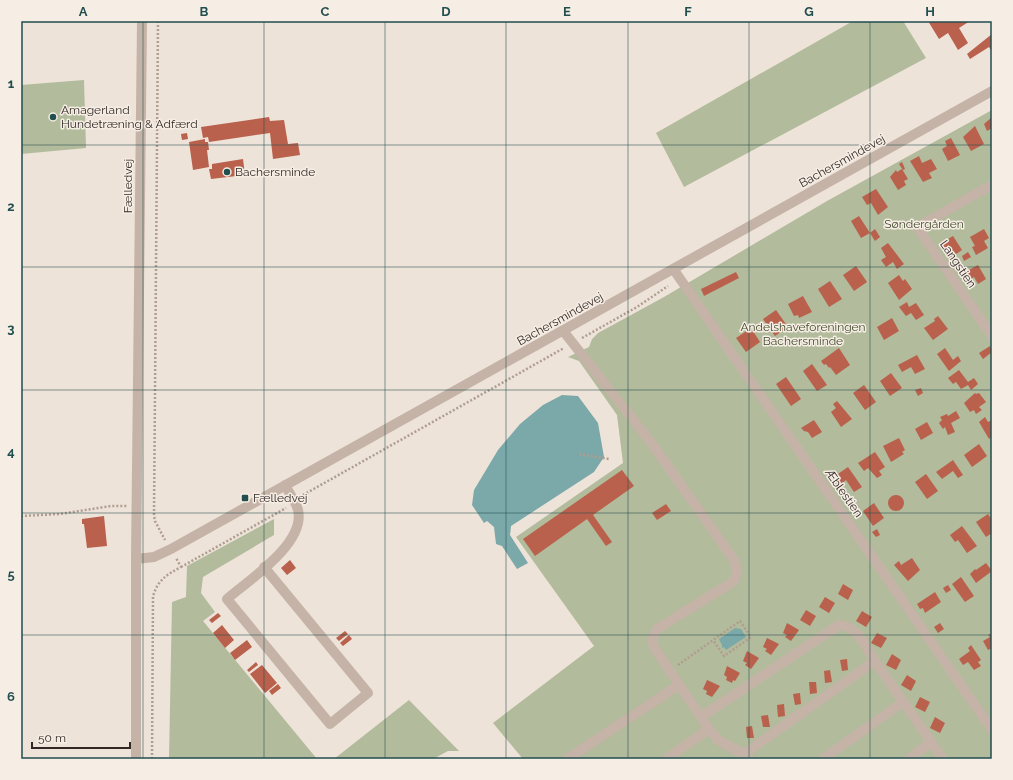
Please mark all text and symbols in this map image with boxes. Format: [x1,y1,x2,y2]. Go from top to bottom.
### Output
text: A [79,4,88,19]
text: B [200,4,209,19]
text: C [321,4,330,19]
text: D [441,4,451,19]
text: E [563,4,571,19]
text: F [684,4,692,19]
text: G [804,4,814,19]
text: H [925,4,935,19]
text: 1 [8,76,15,91]
place label: Amagerland Hundetræning & Adfærd [61,103,198,131]
marker: Amagerland Hundetræning & Adfærd [48,112,58,122]
street label: Bachersmindevej [797,132,887,190]
street label: Fælledvej [121,159,135,213]
place label: Bachersminde [235,165,315,179]
marker: Bachersminde [222,167,232,177]
text: 2 [7,199,15,214]
park label: Søndergården [884,217,964,231]
street label: Langstien [937,238,979,290]
street label: Bachersmindevej [515,290,605,348]
park label: Andelshaveforeningen Bachersminde [740,320,866,348]
text: 3 [7,321,15,336]
text: 4 [7,444,15,459]
street label: Æblestien [822,465,866,520]
place label: Fælledvej [253,491,307,505]
marker: Fælledvej [240,493,250,503]
text: 5 [7,567,15,582]
text: 6 [7,689,15,704]
scale bar [32,724,130,750]
text: 50 m [38,731,66,745]

